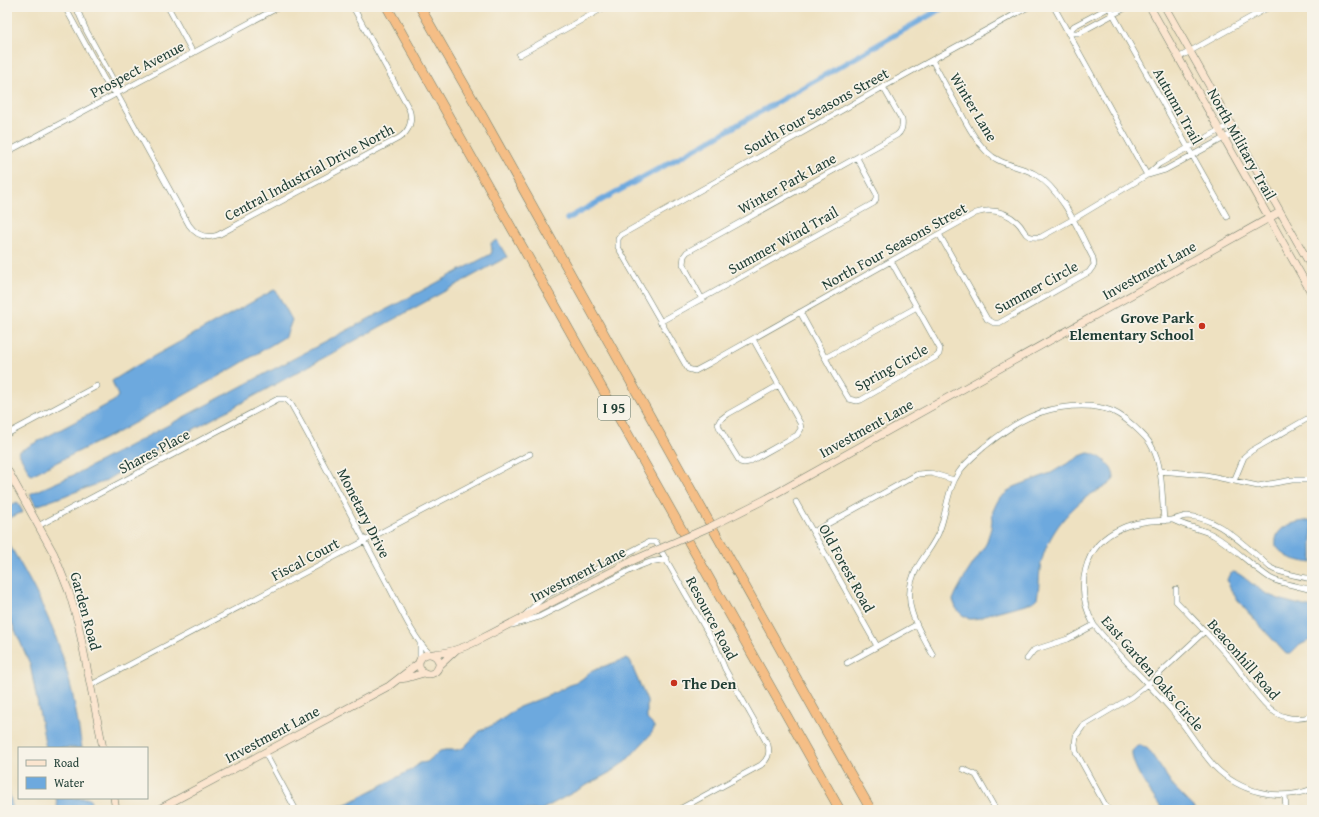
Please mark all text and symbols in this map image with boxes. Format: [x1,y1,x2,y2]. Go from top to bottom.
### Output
street label: Prospect Avenue [86,35,188,103]
street label: South Four Seasons Street [740,62,893,160]
street label: Autumn Trail [1148,64,1208,148]
street label: Winter Lane [945,69,1003,145]
street label: North Military Trail [1203,84,1281,204]
street label: Central Industrial Drive North [221,118,398,226]
street label: Winter Park Lane [734,147,840,219]
street label: North Four Seasons Street [817,197,971,295]
street label: Summer Wind Trail [724,201,842,279]
street label: Investment Lane [1098,235,1200,305]
street label: Summer Circle [990,255,1082,319]
place label: Grove Park Elementary School [1070,307,1194,345]
marker: Grove Park Elementary School [1197,321,1207,331]
street label: Spring Circle [850,338,932,396]
street label: Investment Lane [815,393,917,463]
road number: I 95 [598,396,630,420]
street label: Shares Place [115,423,193,479]
street label: Monetary Drive [332,464,396,562]
street label: Old Forest Road [814,520,880,616]
street label: Fiscal Court [267,532,343,586]
street label: Investment Lane [527,541,629,607]
street label: Garden Road [65,570,107,652]
street label: Resource Road [681,573,743,663]
street label: East Garden Oaks Circle [1097,611,1209,735]
street label: Beaconhill Road [1203,614,1285,704]
place label: The Den [682,673,737,694]
marker: The Den [669,678,679,688]
street label: Investment Lane [221,700,323,768]
legend [18,747,148,799]
text: Road [54,754,80,771]
text: Water [54,774,84,791]

